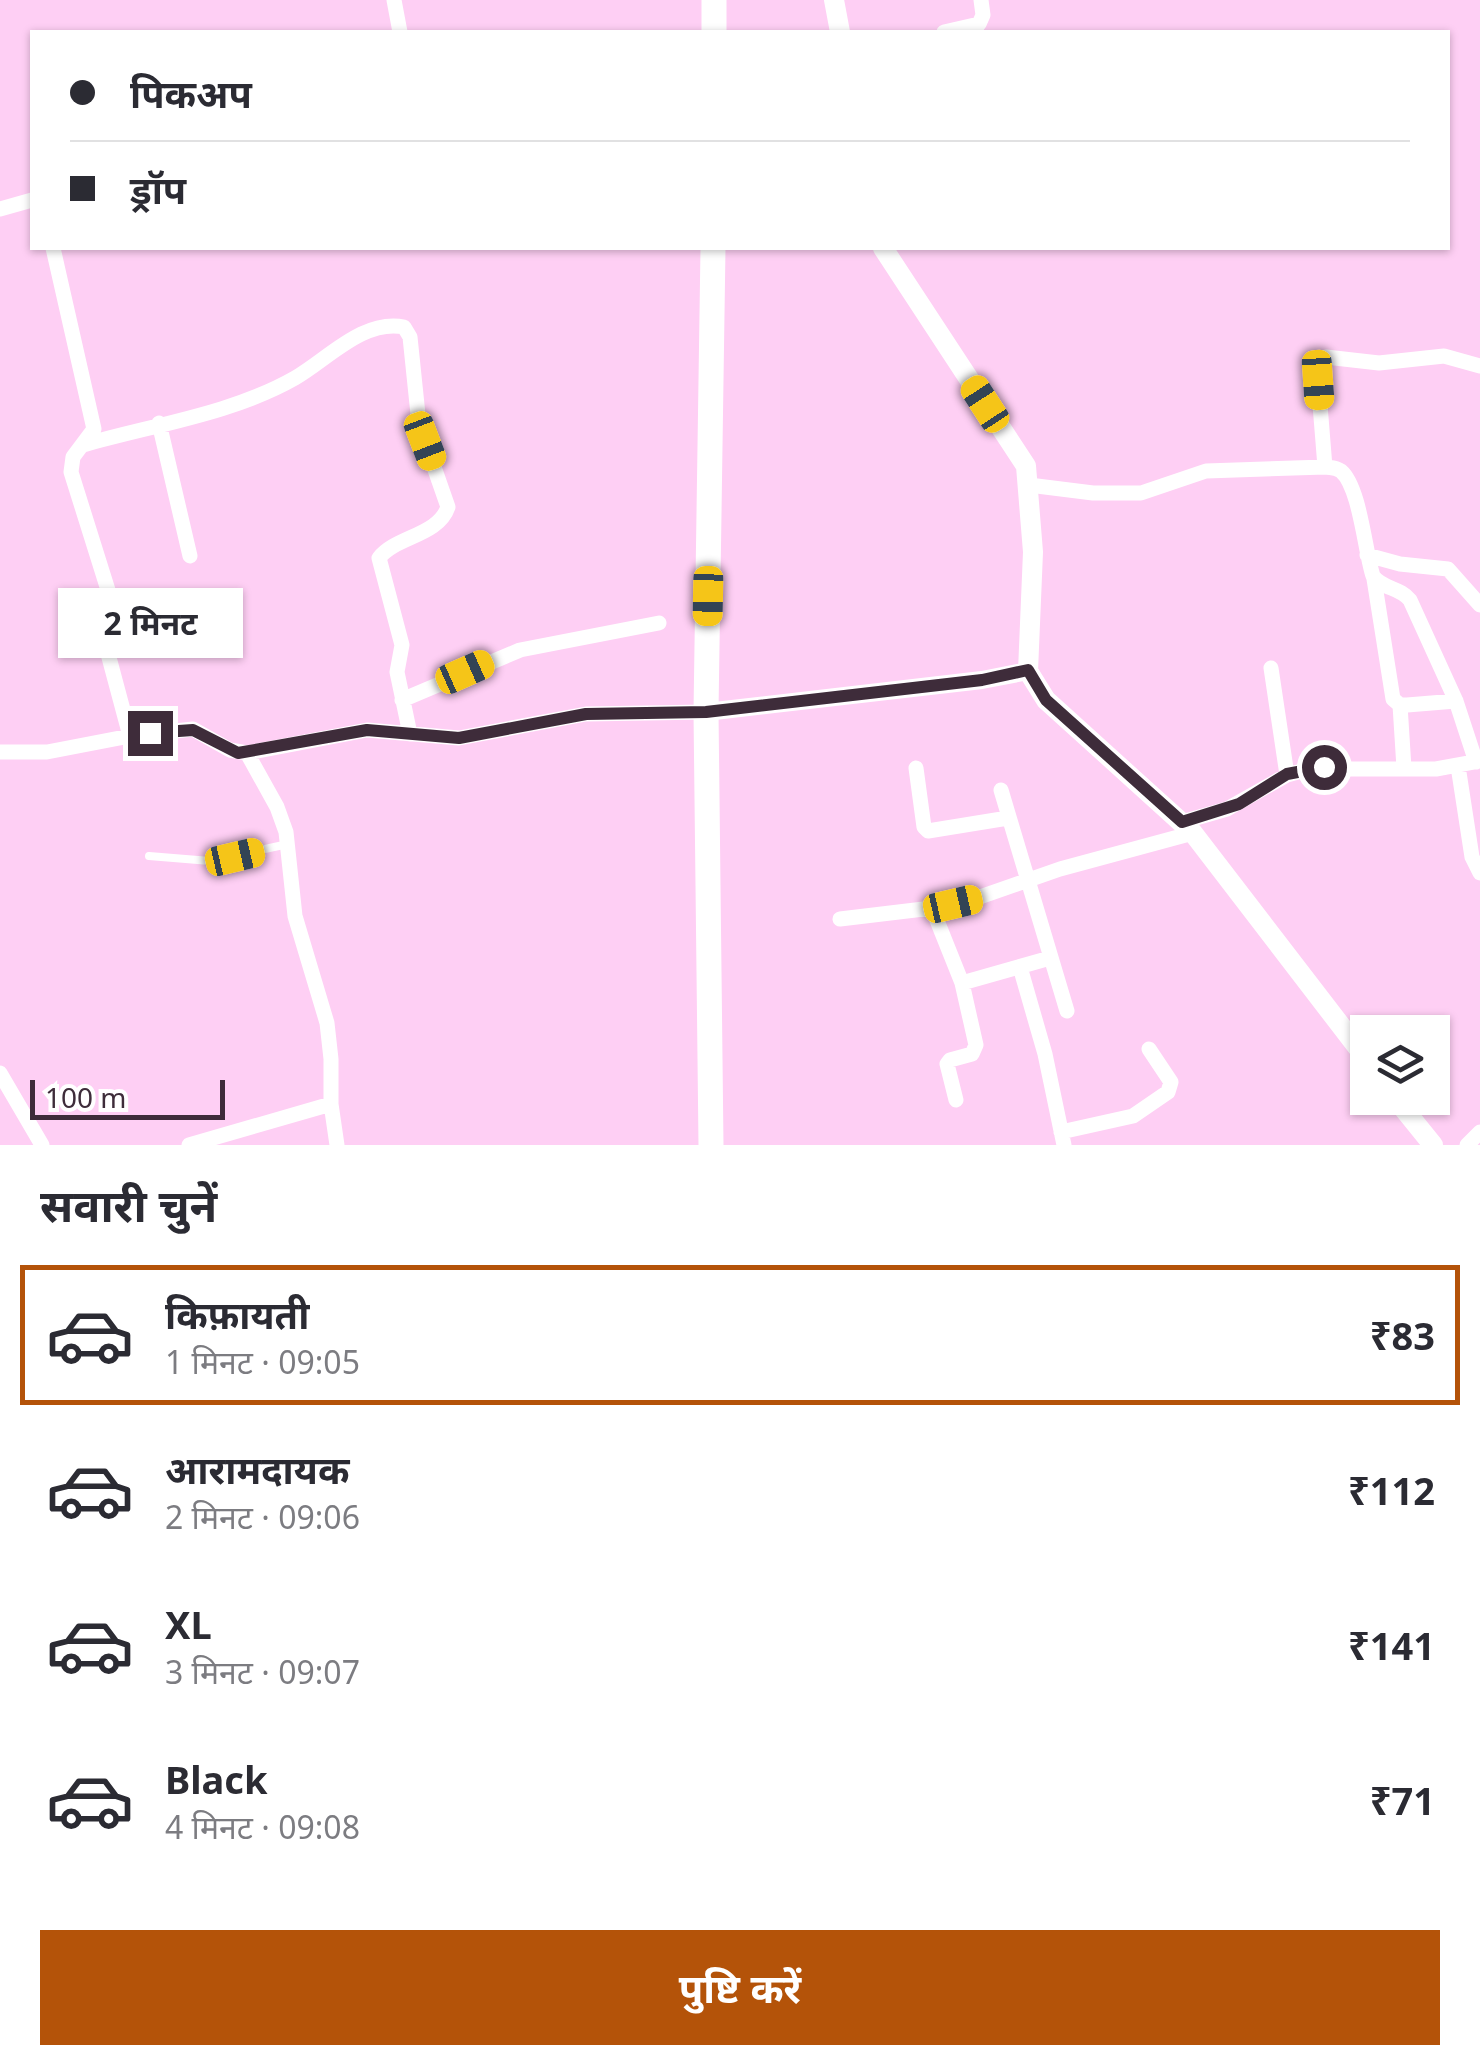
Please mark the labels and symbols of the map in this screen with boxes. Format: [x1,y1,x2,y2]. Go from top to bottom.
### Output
car [1301,349,1335,411]
car [956,371,1014,437]
car [400,408,450,474]
car [692,566,724,626]
callout: 2 मिनट [58,588,242,658]
car [431,646,499,698]
route end [128,711,173,756]
route start [1302,745,1347,790]
car [202,836,268,878]
car [920,883,986,925]
scale bar [30,1075,225,1120]

